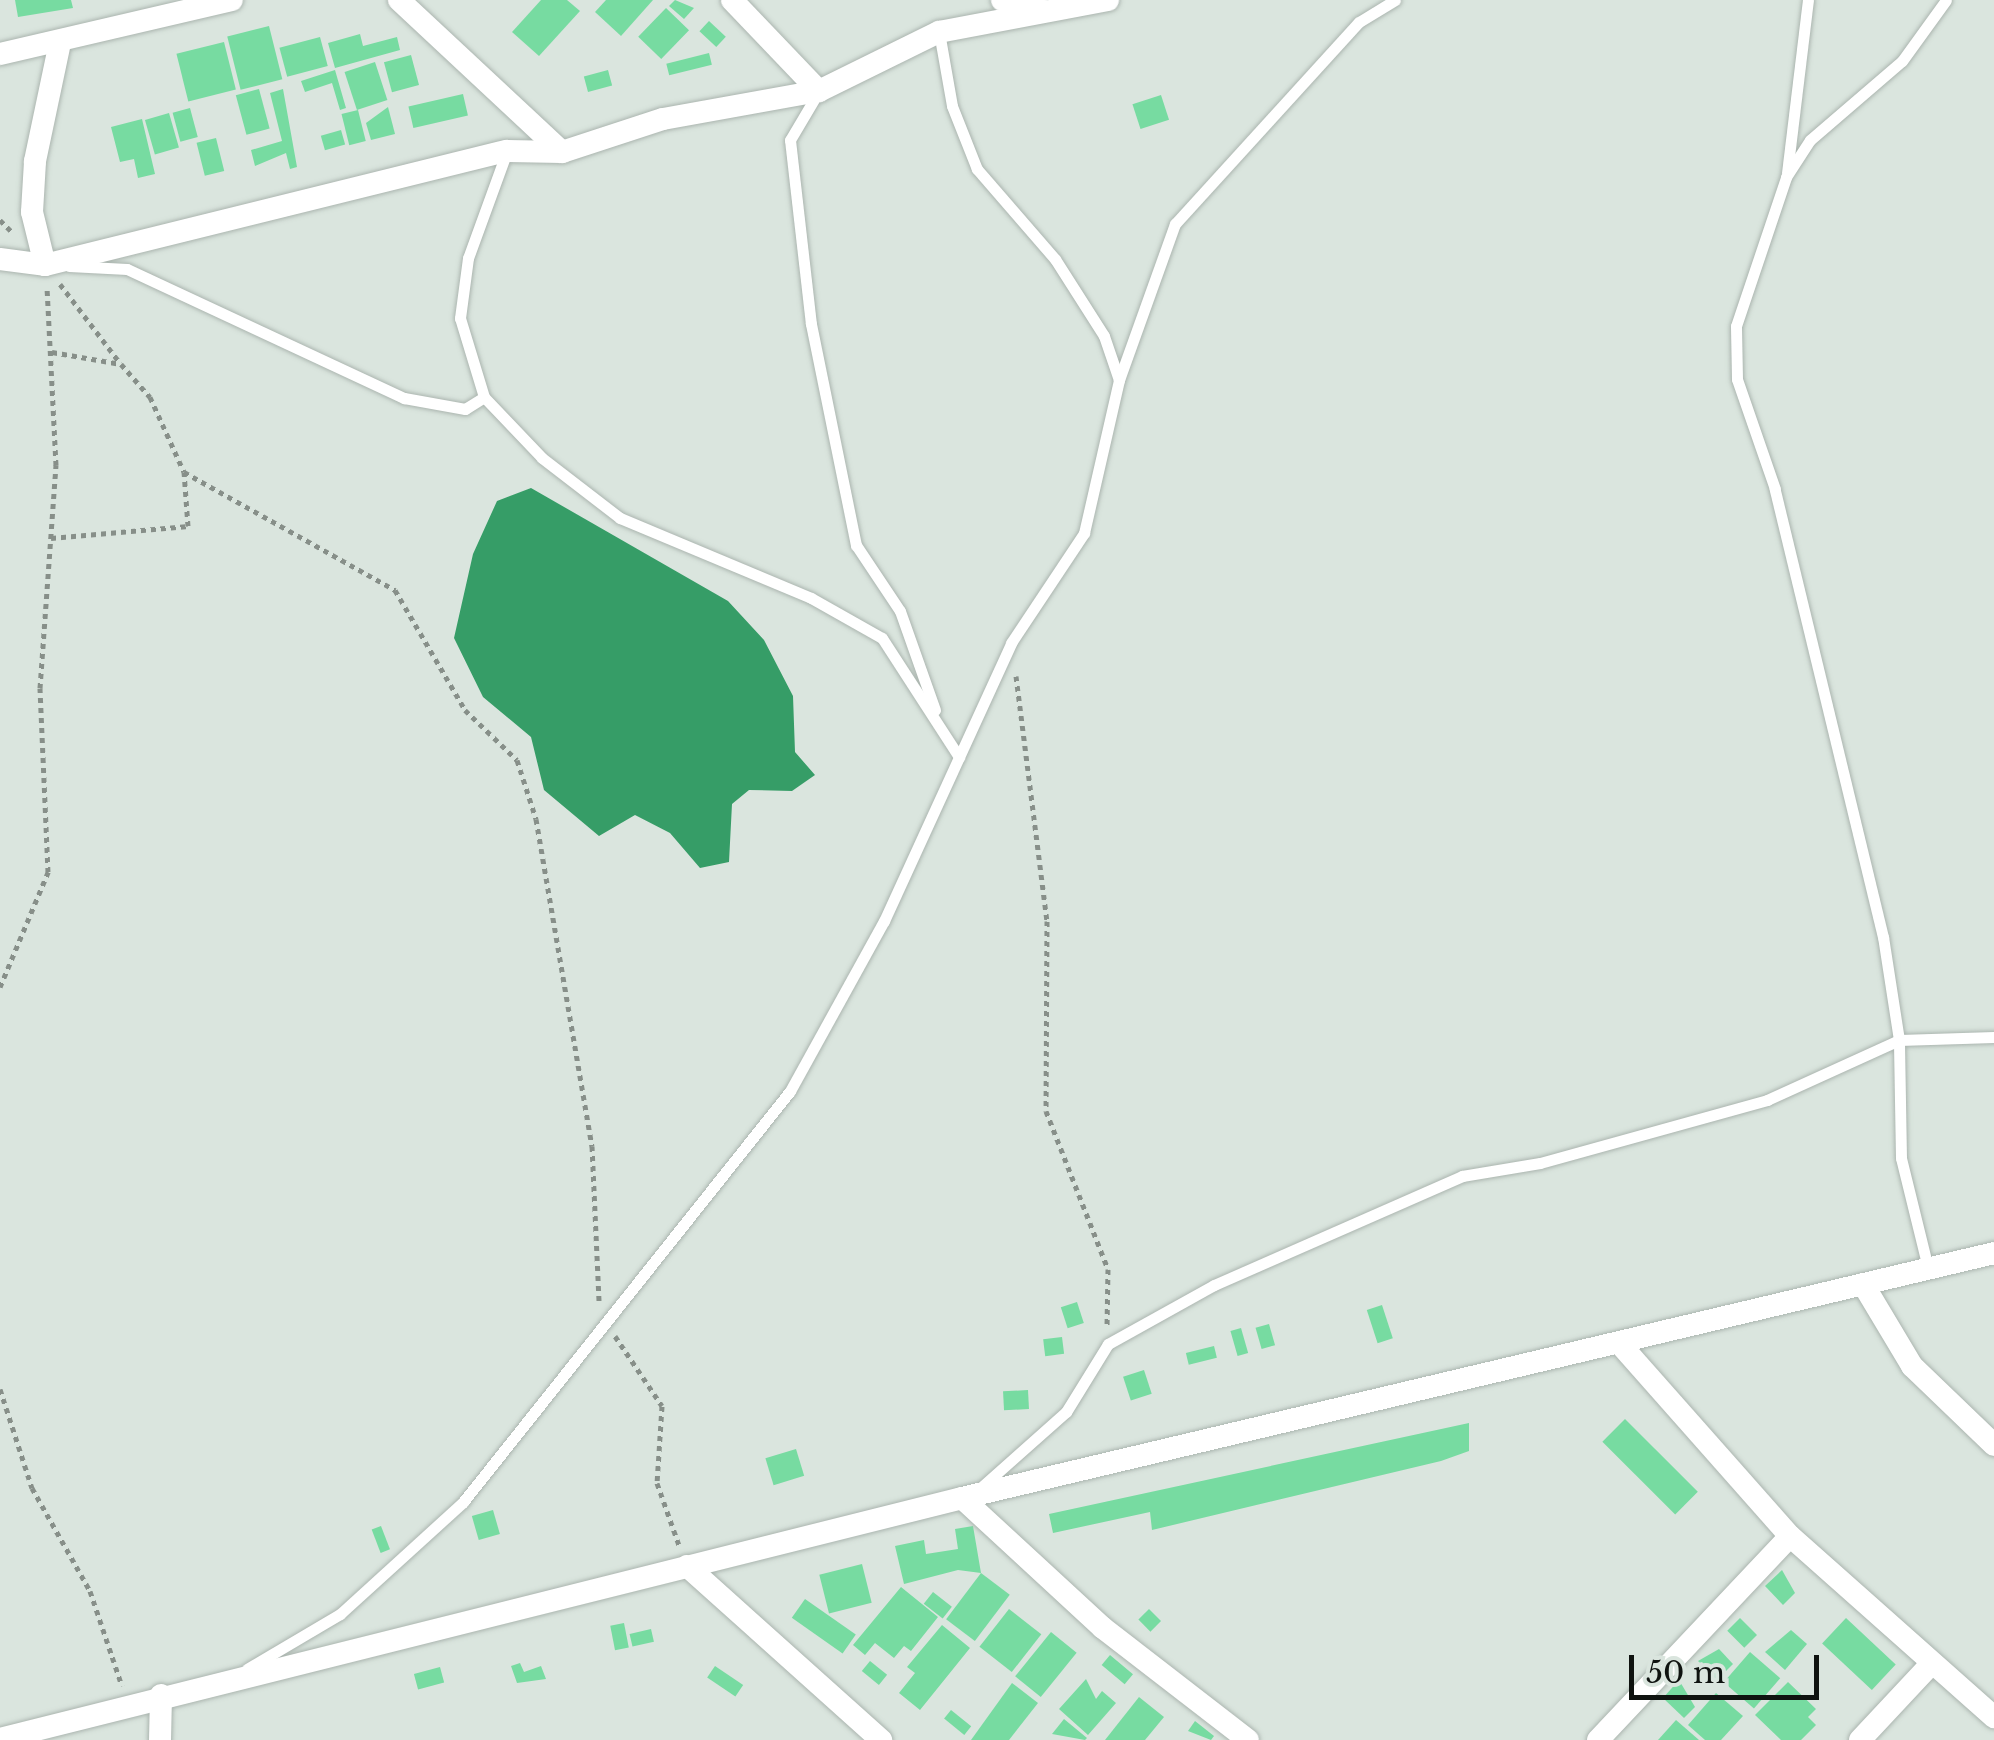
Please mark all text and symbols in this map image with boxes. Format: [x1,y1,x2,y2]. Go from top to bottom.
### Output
scale bar [1634,1635,1824,1697]
text: 50 m [1646,1654,1725,1691]

